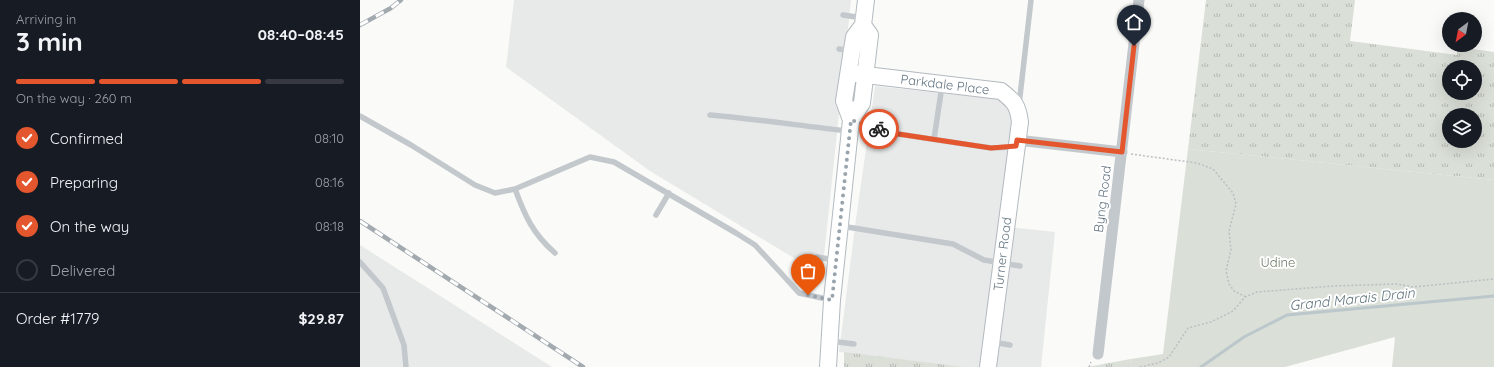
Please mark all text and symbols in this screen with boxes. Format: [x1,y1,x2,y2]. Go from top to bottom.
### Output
pin [1117,5,1151,46]
text: Arriving in [16,11,76,27]
icon: home [1123,11,1145,33]
north arrow [1442,12,1482,52]
map controls [1442,12,1482,148]
text: 3 min [16,25,83,58]
text: 08:40–08:45 [258,25,344,44]
button: locate [1442,60,1482,100]
street label: Parkdale Place [900,71,990,97]
text: On the way · 260 m [16,90,132,106]
button: layers [1442,108,1482,148]
courier [859,109,899,149]
icon: bike [868,118,890,140]
icon: check [16,127,38,149]
text: Confirmed [50,129,123,148]
text: 08:10 [314,130,344,146]
street label: Byng Road [1090,165,1114,233]
icon: check [16,171,38,193]
text: Preparing [50,173,118,192]
text: 08:16 [315,174,344,190]
icon: check [16,215,38,237]
street label: Turner Road [990,216,1014,292]
text: On the way [50,217,129,236]
text: 08:18 [315,218,344,234]
pin [791,254,825,295]
park label: Udine [1261,254,1295,270]
icon: bag [797,260,819,282]
text: Delivered [50,261,115,280]
water label: Grand Marais Drain [1288,283,1416,315]
text: Order #1779 [16,309,100,328]
text: $29.87 [298,309,344,328]

